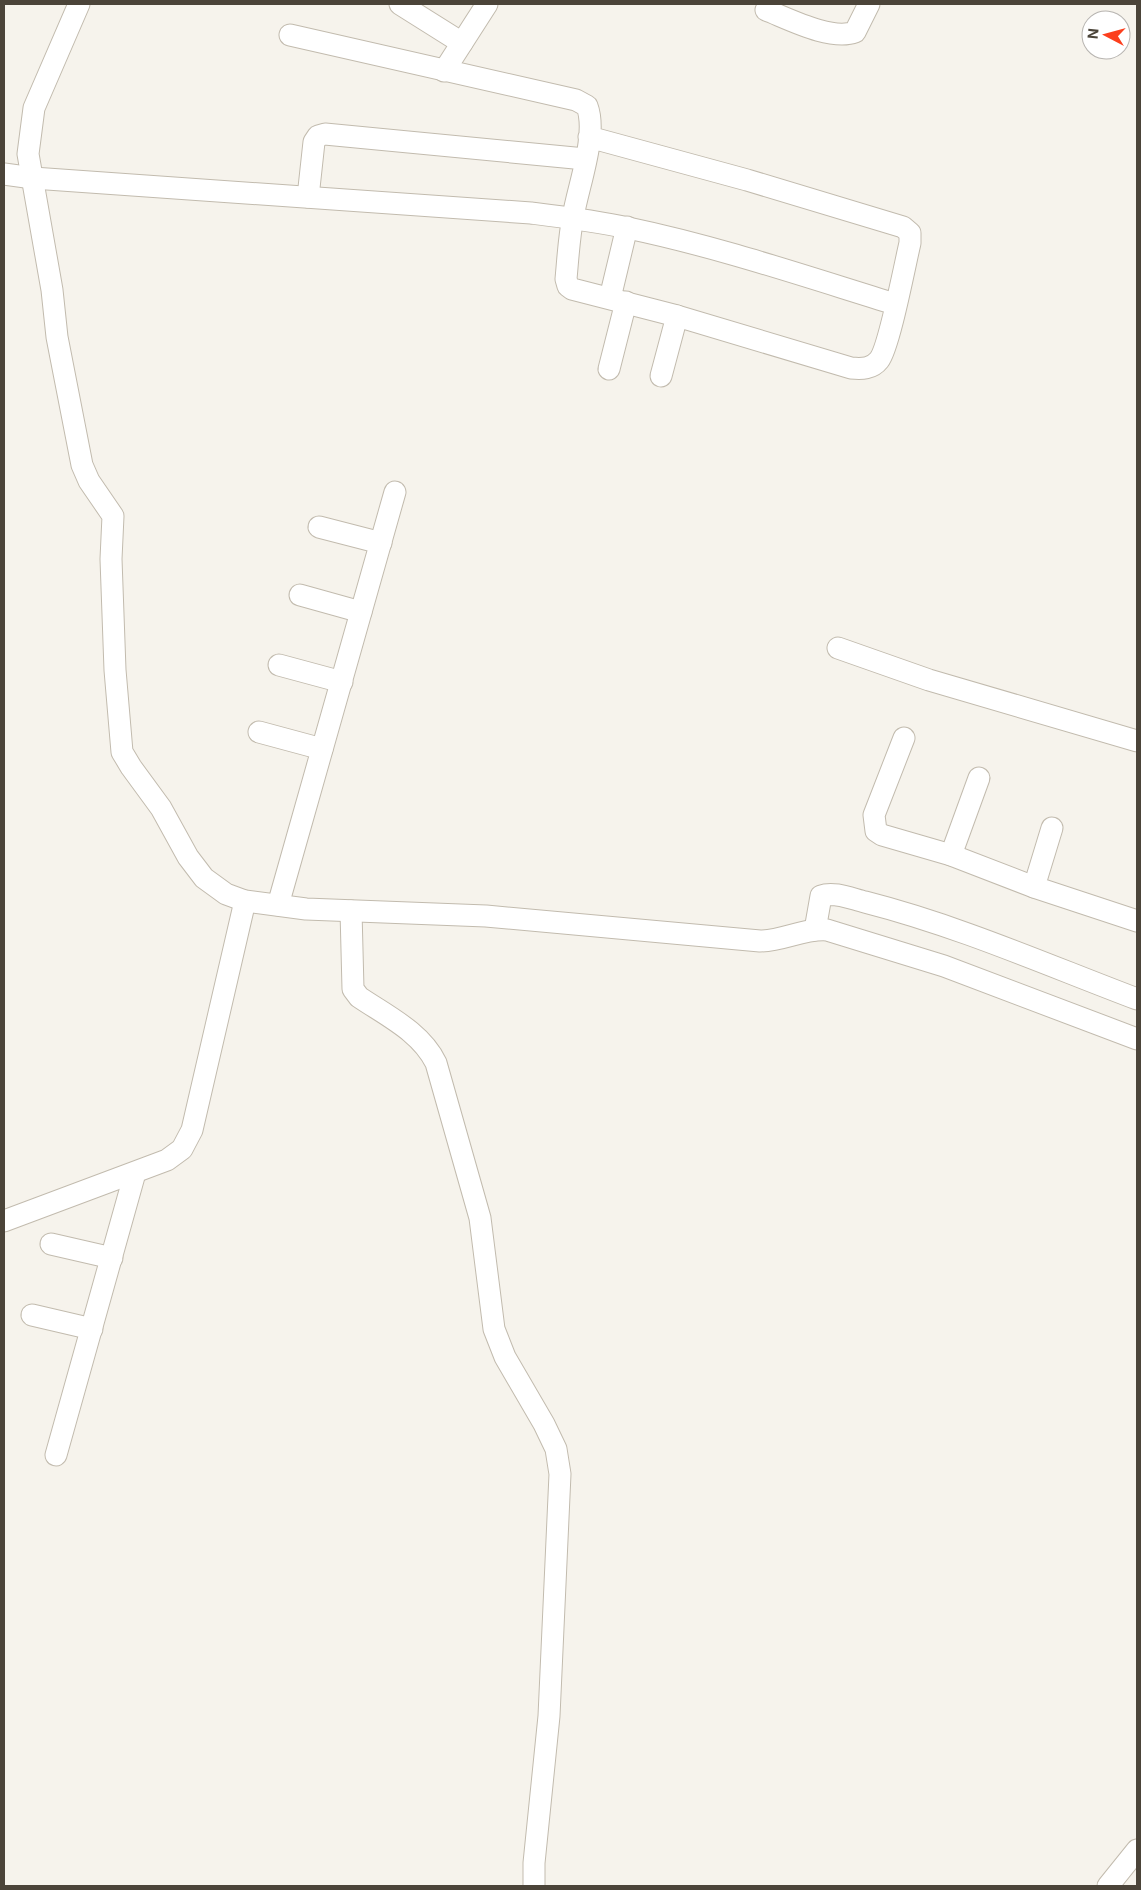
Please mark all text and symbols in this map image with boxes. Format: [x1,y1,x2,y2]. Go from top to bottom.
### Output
north arrow [1081,10,1131,60]
text: N [1084,27,1102,40]

